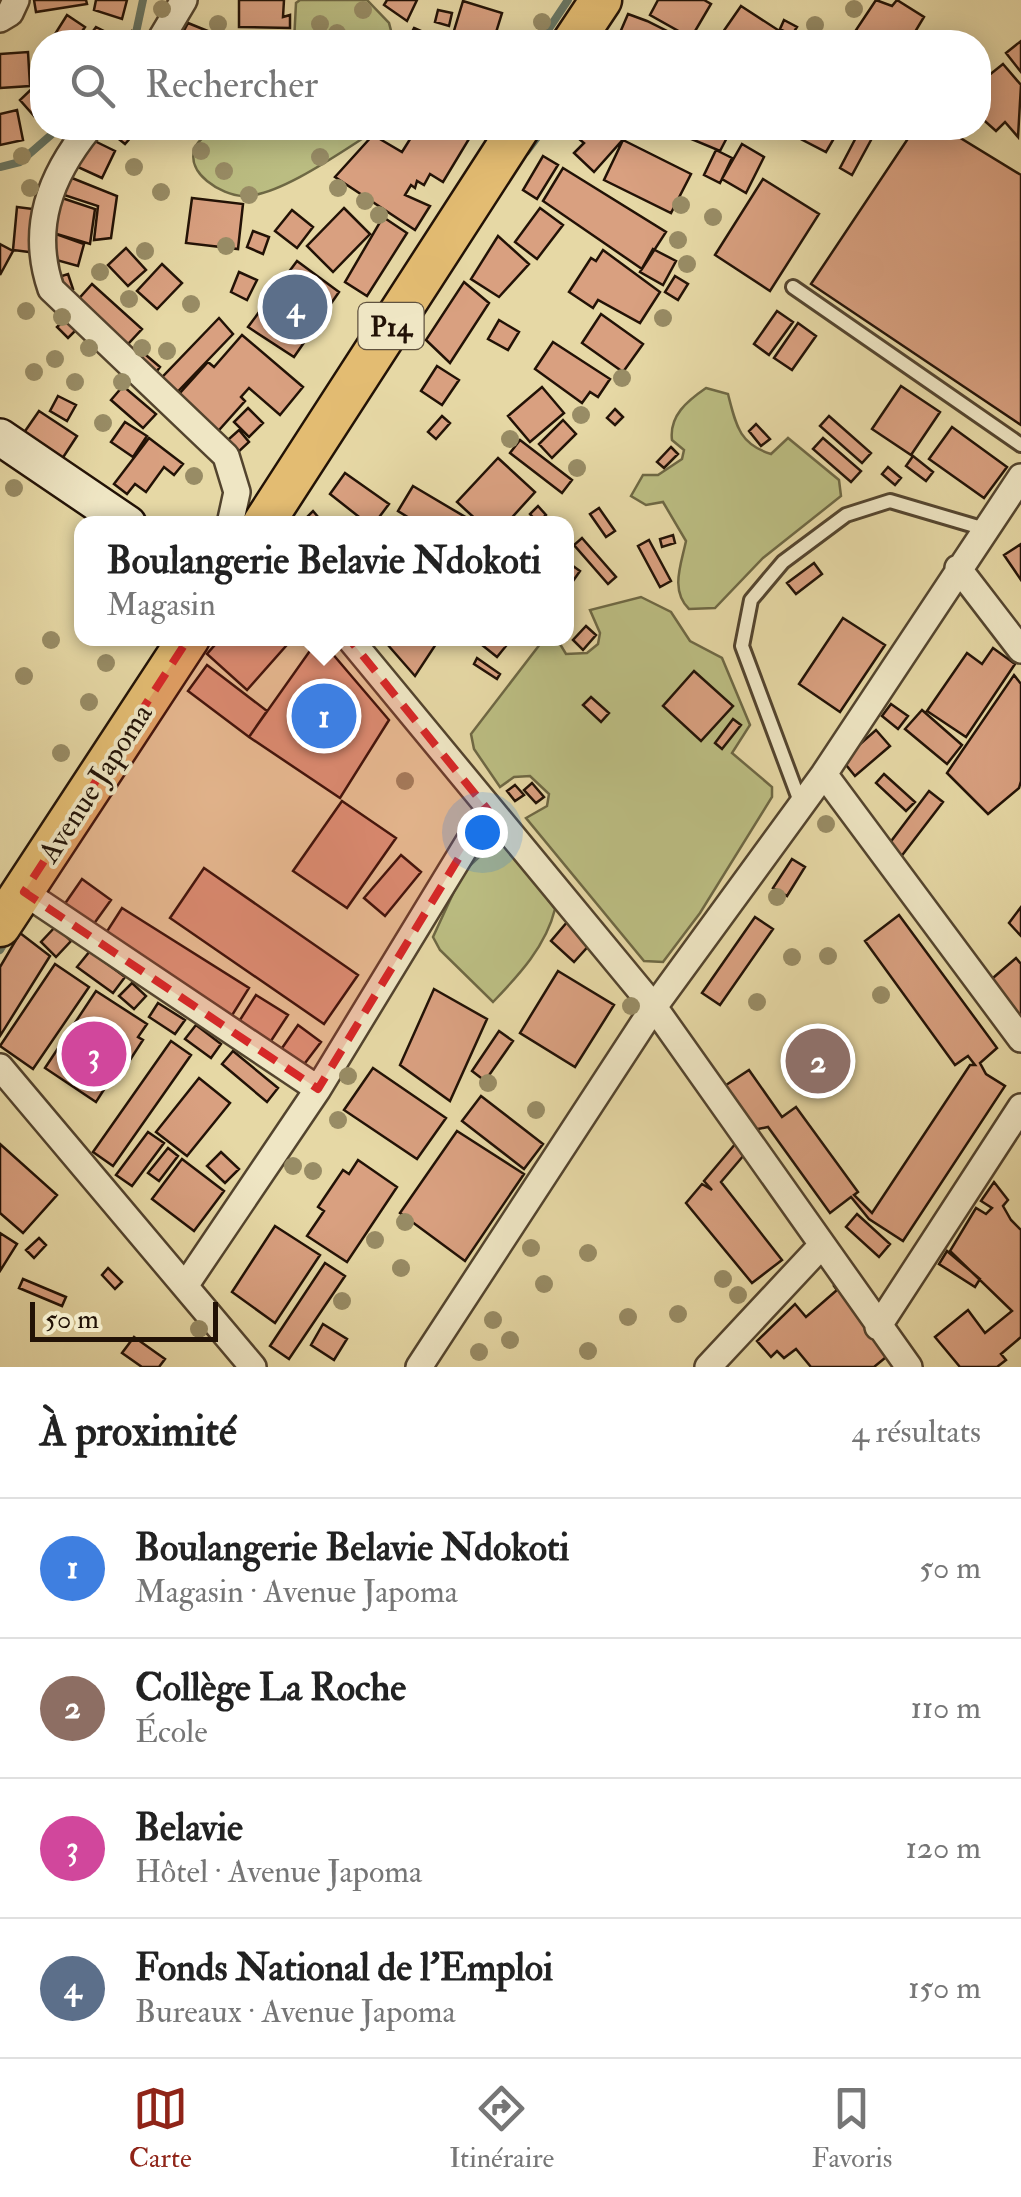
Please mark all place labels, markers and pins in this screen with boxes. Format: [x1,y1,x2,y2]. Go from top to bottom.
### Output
pin: 4 [262,270,328,344]
pin: 1 [292,678,356,754]
pin: 3 [62,1016,126,1092]
pin: 2 [786,1024,850,1098]

